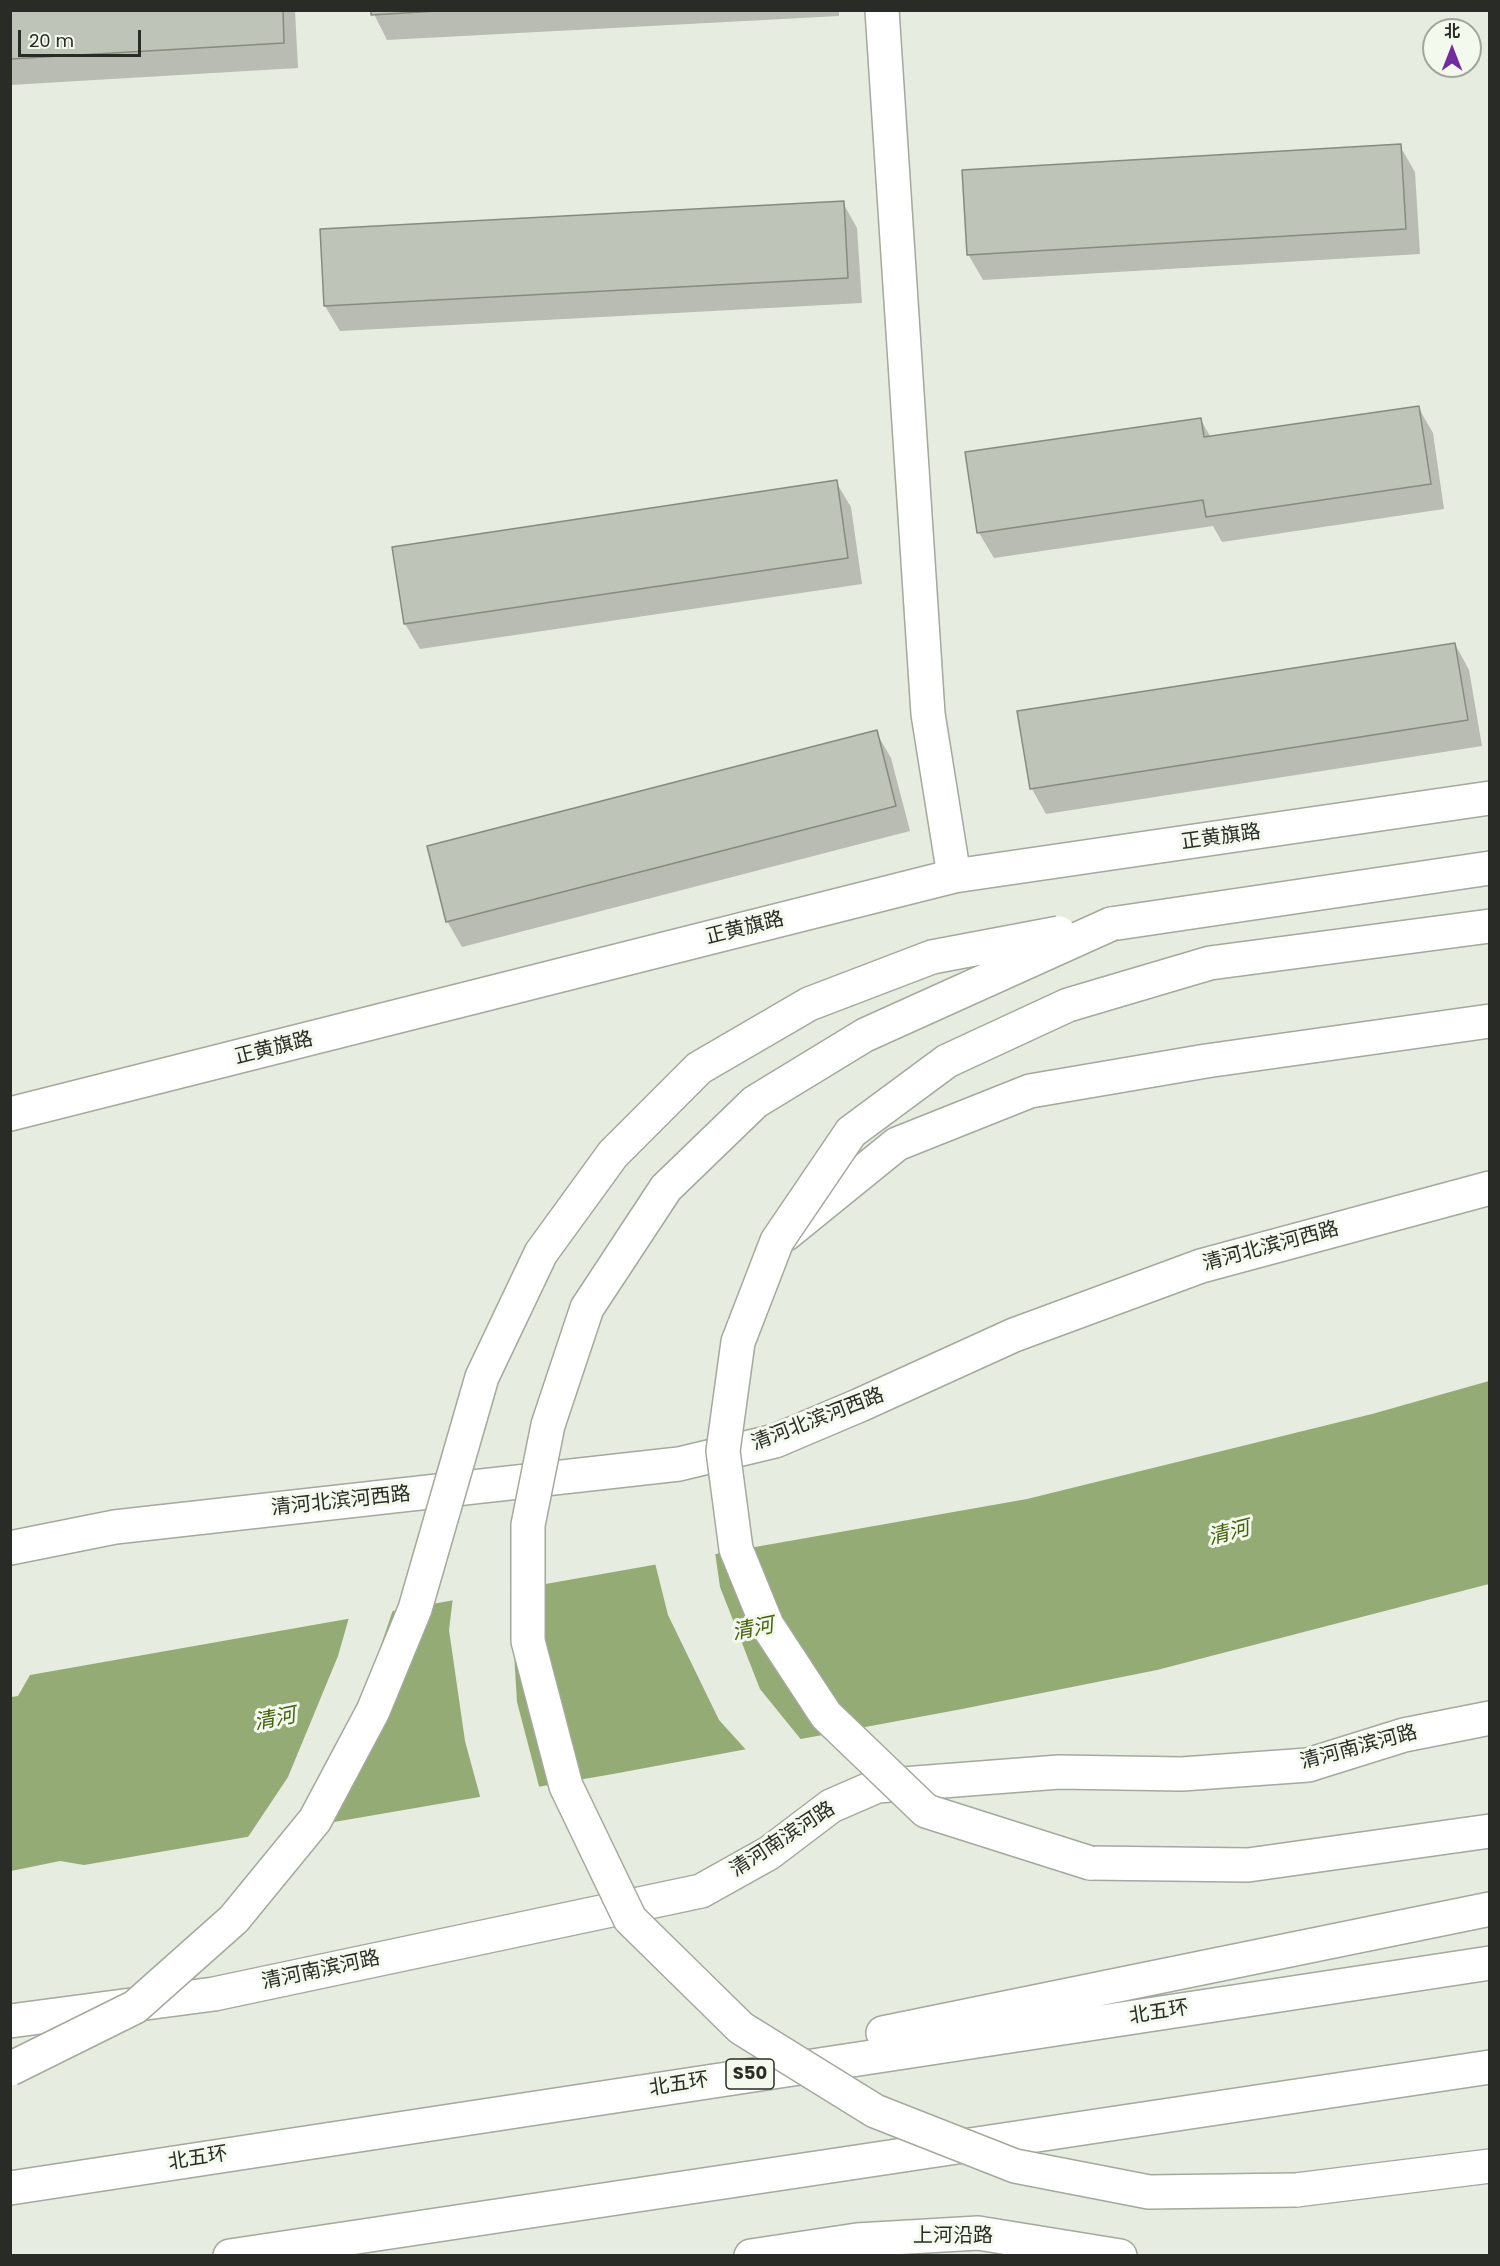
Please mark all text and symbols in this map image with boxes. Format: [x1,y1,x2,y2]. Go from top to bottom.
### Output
scale bar [21,18,144,56]
north arrow [1422,18,1482,78]
text: 北 [1444,20,1460,43]
text: 20 m [29,28,74,53]
street label: 正黄旗路 [1180,821,1262,855]
street label: 正黄旗路 [703,908,787,950]
street label: 正黄旗路 [232,1028,316,1070]
street label: 清河北滨河西路 [1200,1217,1342,1277]
street label: 清河北滨河西路 [748,1384,888,1456]
street label: 清河北滨河西路 [270,1483,412,1521]
water label: 清河 [1206,1517,1252,1551]
water label: 清河 [730,1614,776,1646]
water label: 清河 [252,1704,298,1736]
street label: 清河南滨河路 [1298,1721,1420,1775]
street label: 清河南滨河路 [726,1797,840,1883]
street label: 清河南滨河路 [260,1947,382,1995]
street label: 北五环 [1127,1996,1191,2030]
road number: S50 [726,2059,774,2089]
street label: 北五环 [647,2068,711,2102]
street label: 北五环 [166,2142,230,2176]
street label: 上河沿路 [913,2225,993,2249]

